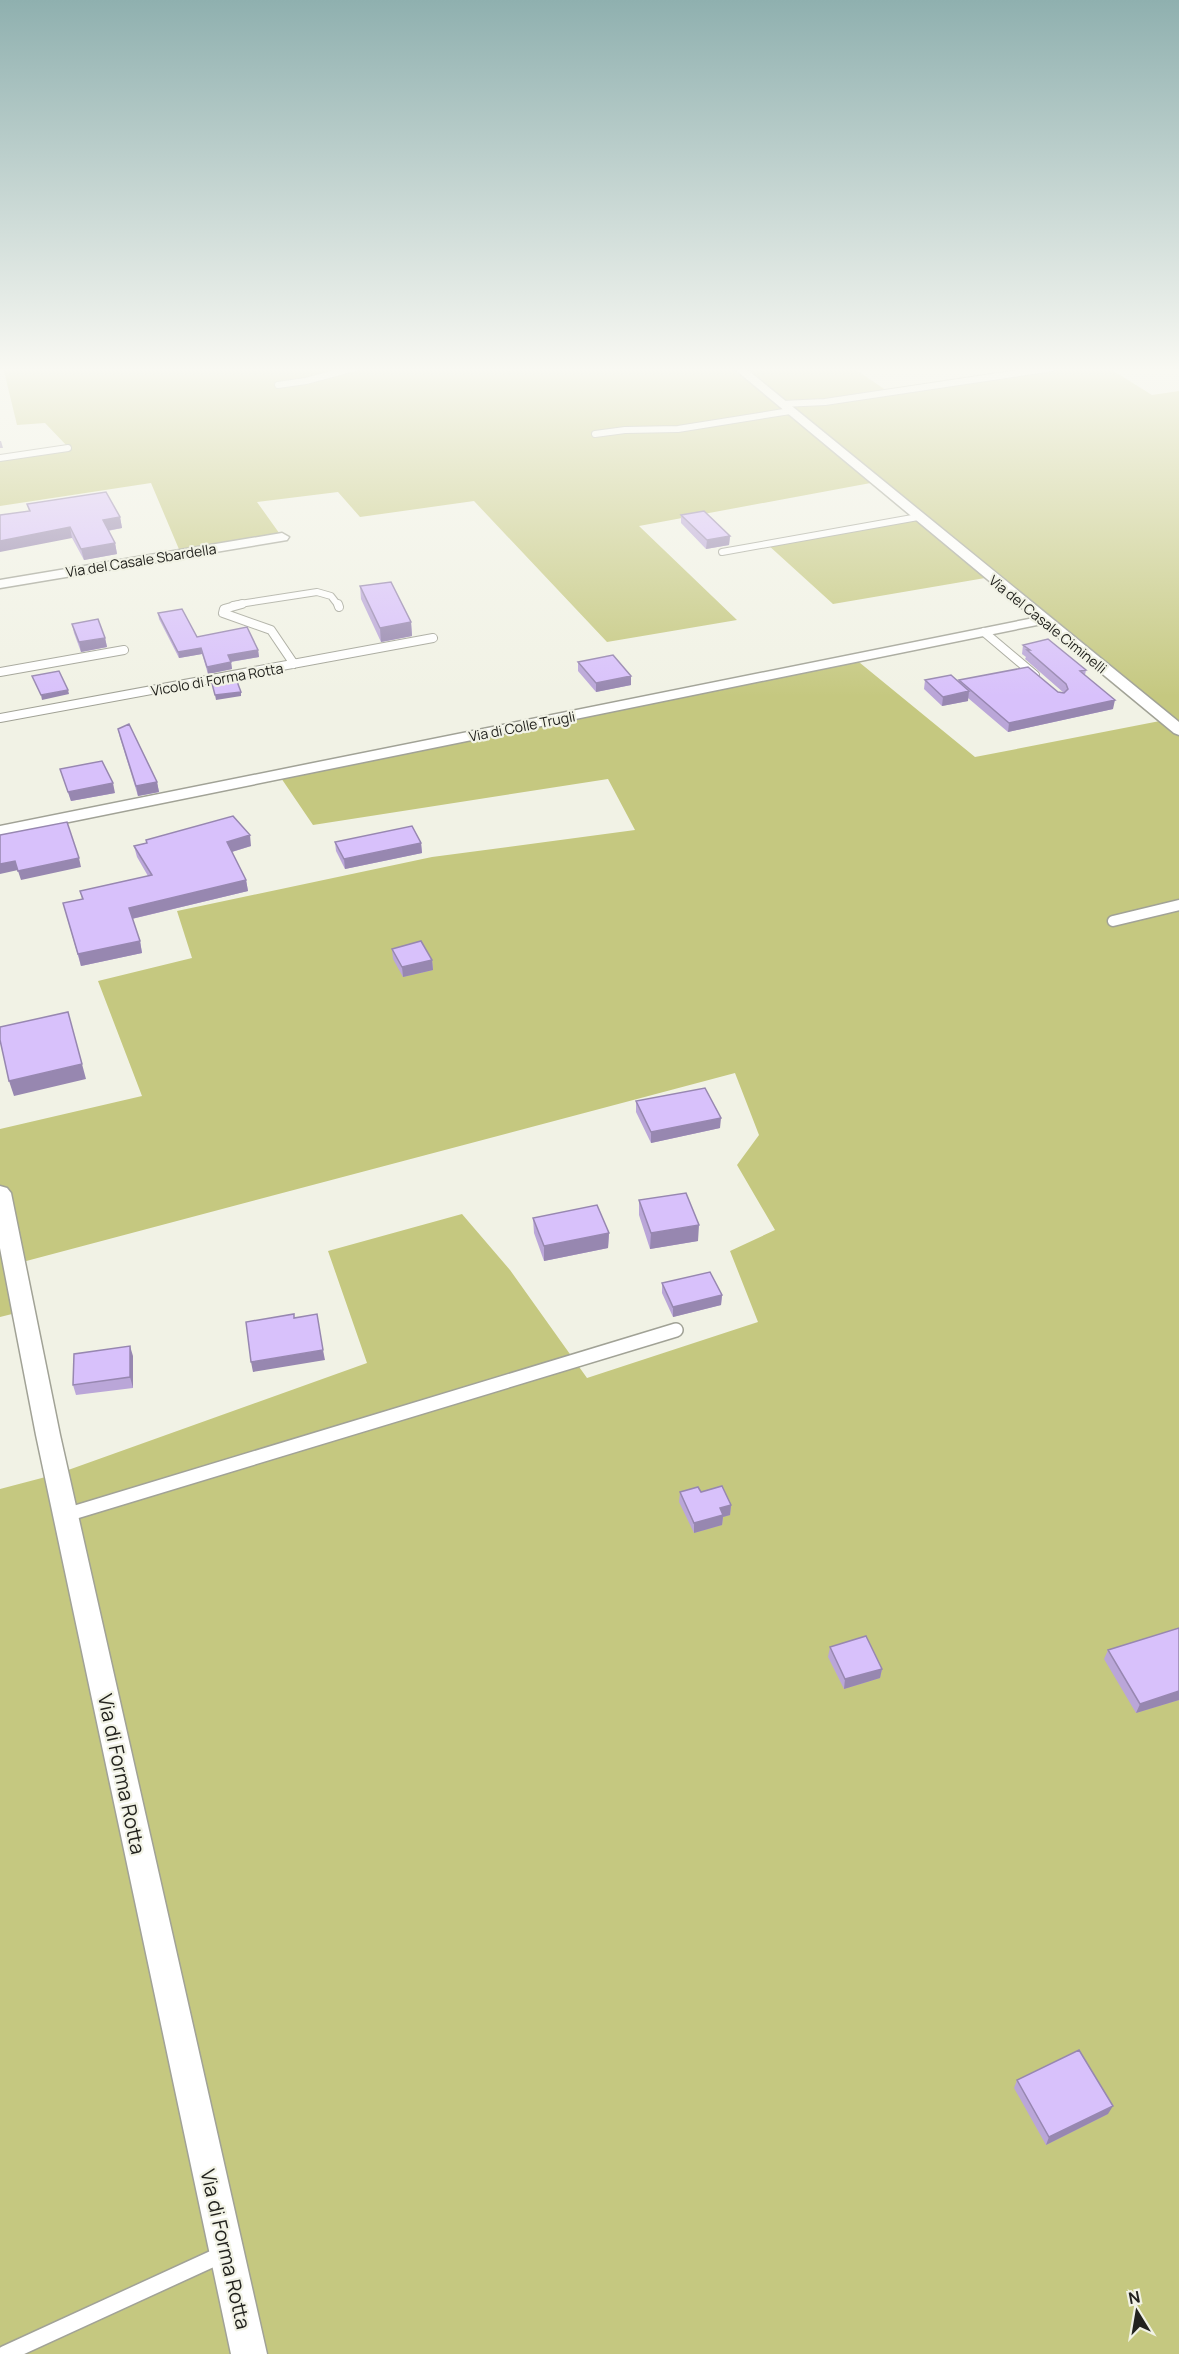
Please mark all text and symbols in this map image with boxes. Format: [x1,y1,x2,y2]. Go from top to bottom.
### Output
street label: Via del Casale Sbardella [64,539,218,581]
street label: Via del Casale Ciminelli [985,571,1111,677]
street label: Vicolo di Forma Rotta [149,658,285,700]
street label: Via di Colle Trugli [467,706,577,746]
street label: Via di Forma Rotta [92,1691,152,1857]
street label: Via di Forma Rotta [194,2166,258,2332]
north arrow [1107,2282,1167,2342]
text: N [1126,2285,1142,2309]

